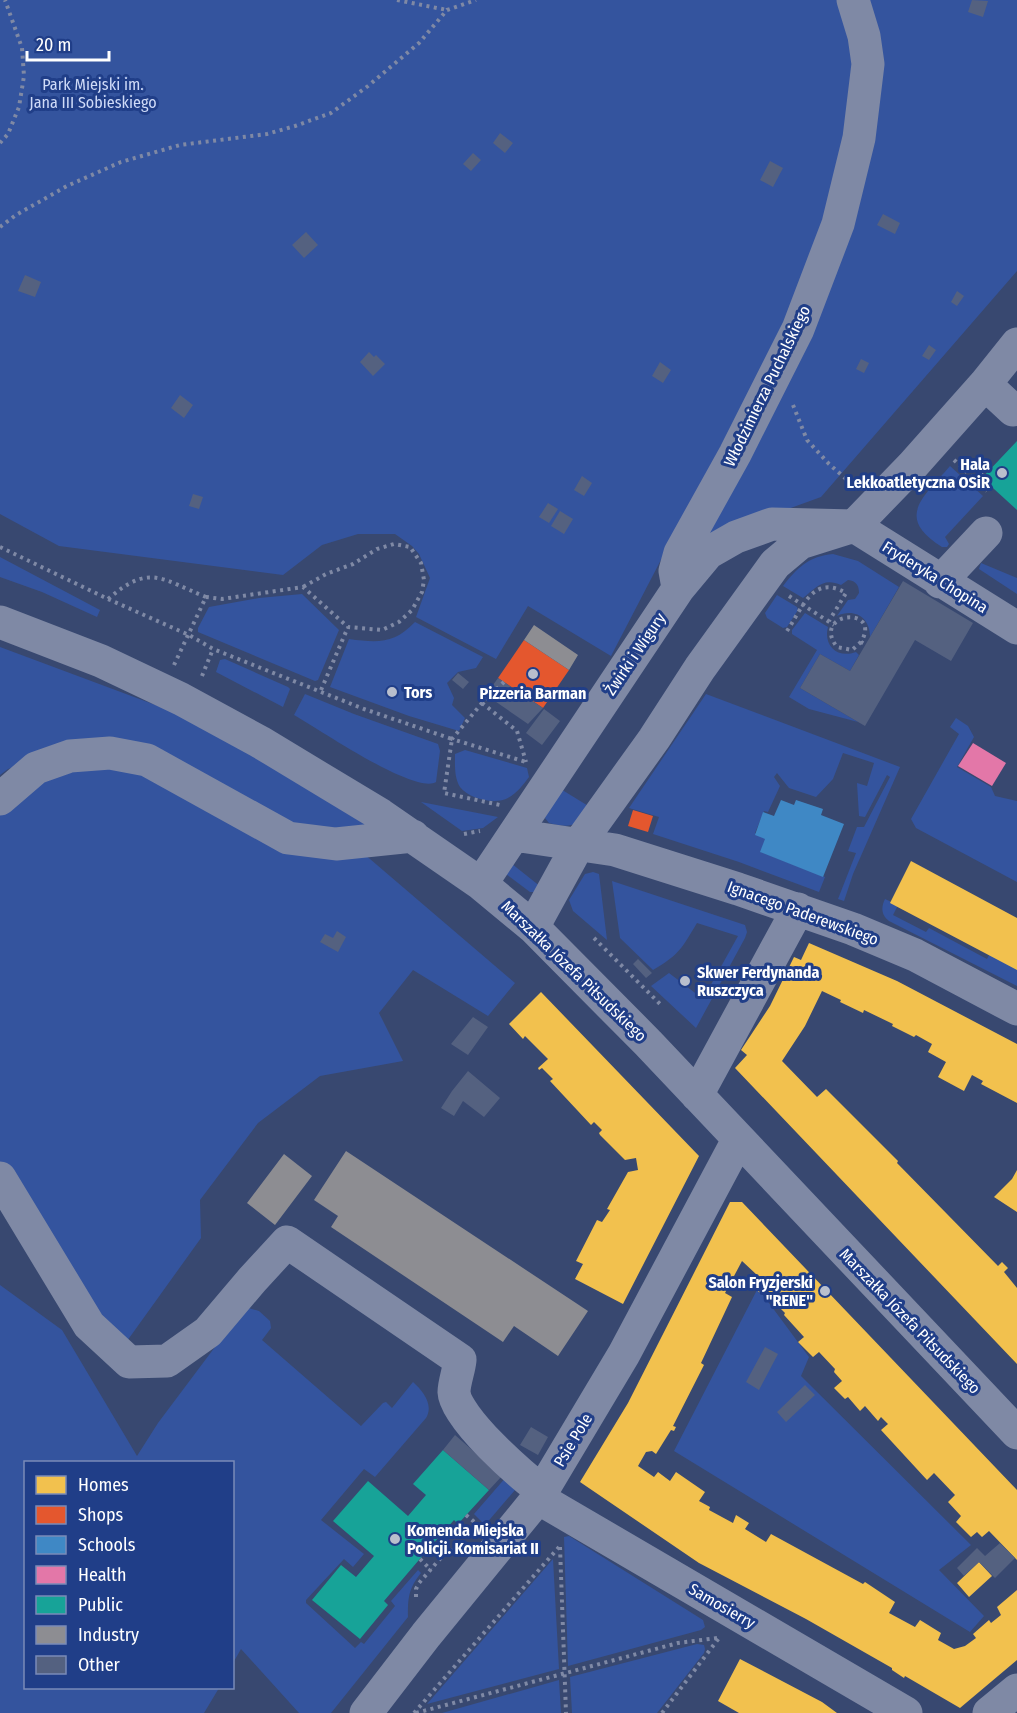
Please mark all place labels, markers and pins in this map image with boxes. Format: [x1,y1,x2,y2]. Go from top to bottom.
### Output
place label: Hala Lekkoatletyczna OSiR [847,455,991,492]
marker: Hala Lekkoatletyczna OSiR [995,466,1009,480]
marker: Pizzeria Barman [526,667,540,681]
place label: Tors [404,683,432,702]
place label: Pizzeria Barman [480,684,586,703]
marker: Tors [385,685,399,699]
place label: Skwer Ferdynanda Ruszczyca [697,963,820,1000]
marker: Skwer Ferdynanda Ruszczyca [678,974,692,988]
place label: Salon Fryzjerski "RENE" [708,1273,813,1310]
marker: Salon Fryzjerski "RENE" [818,1284,832,1298]
place label: Komenda Miejska Policji. Komisariat II [407,1521,539,1558]
marker: Komenda Miejska Policji. Komisariat II [388,1532,402,1546]

